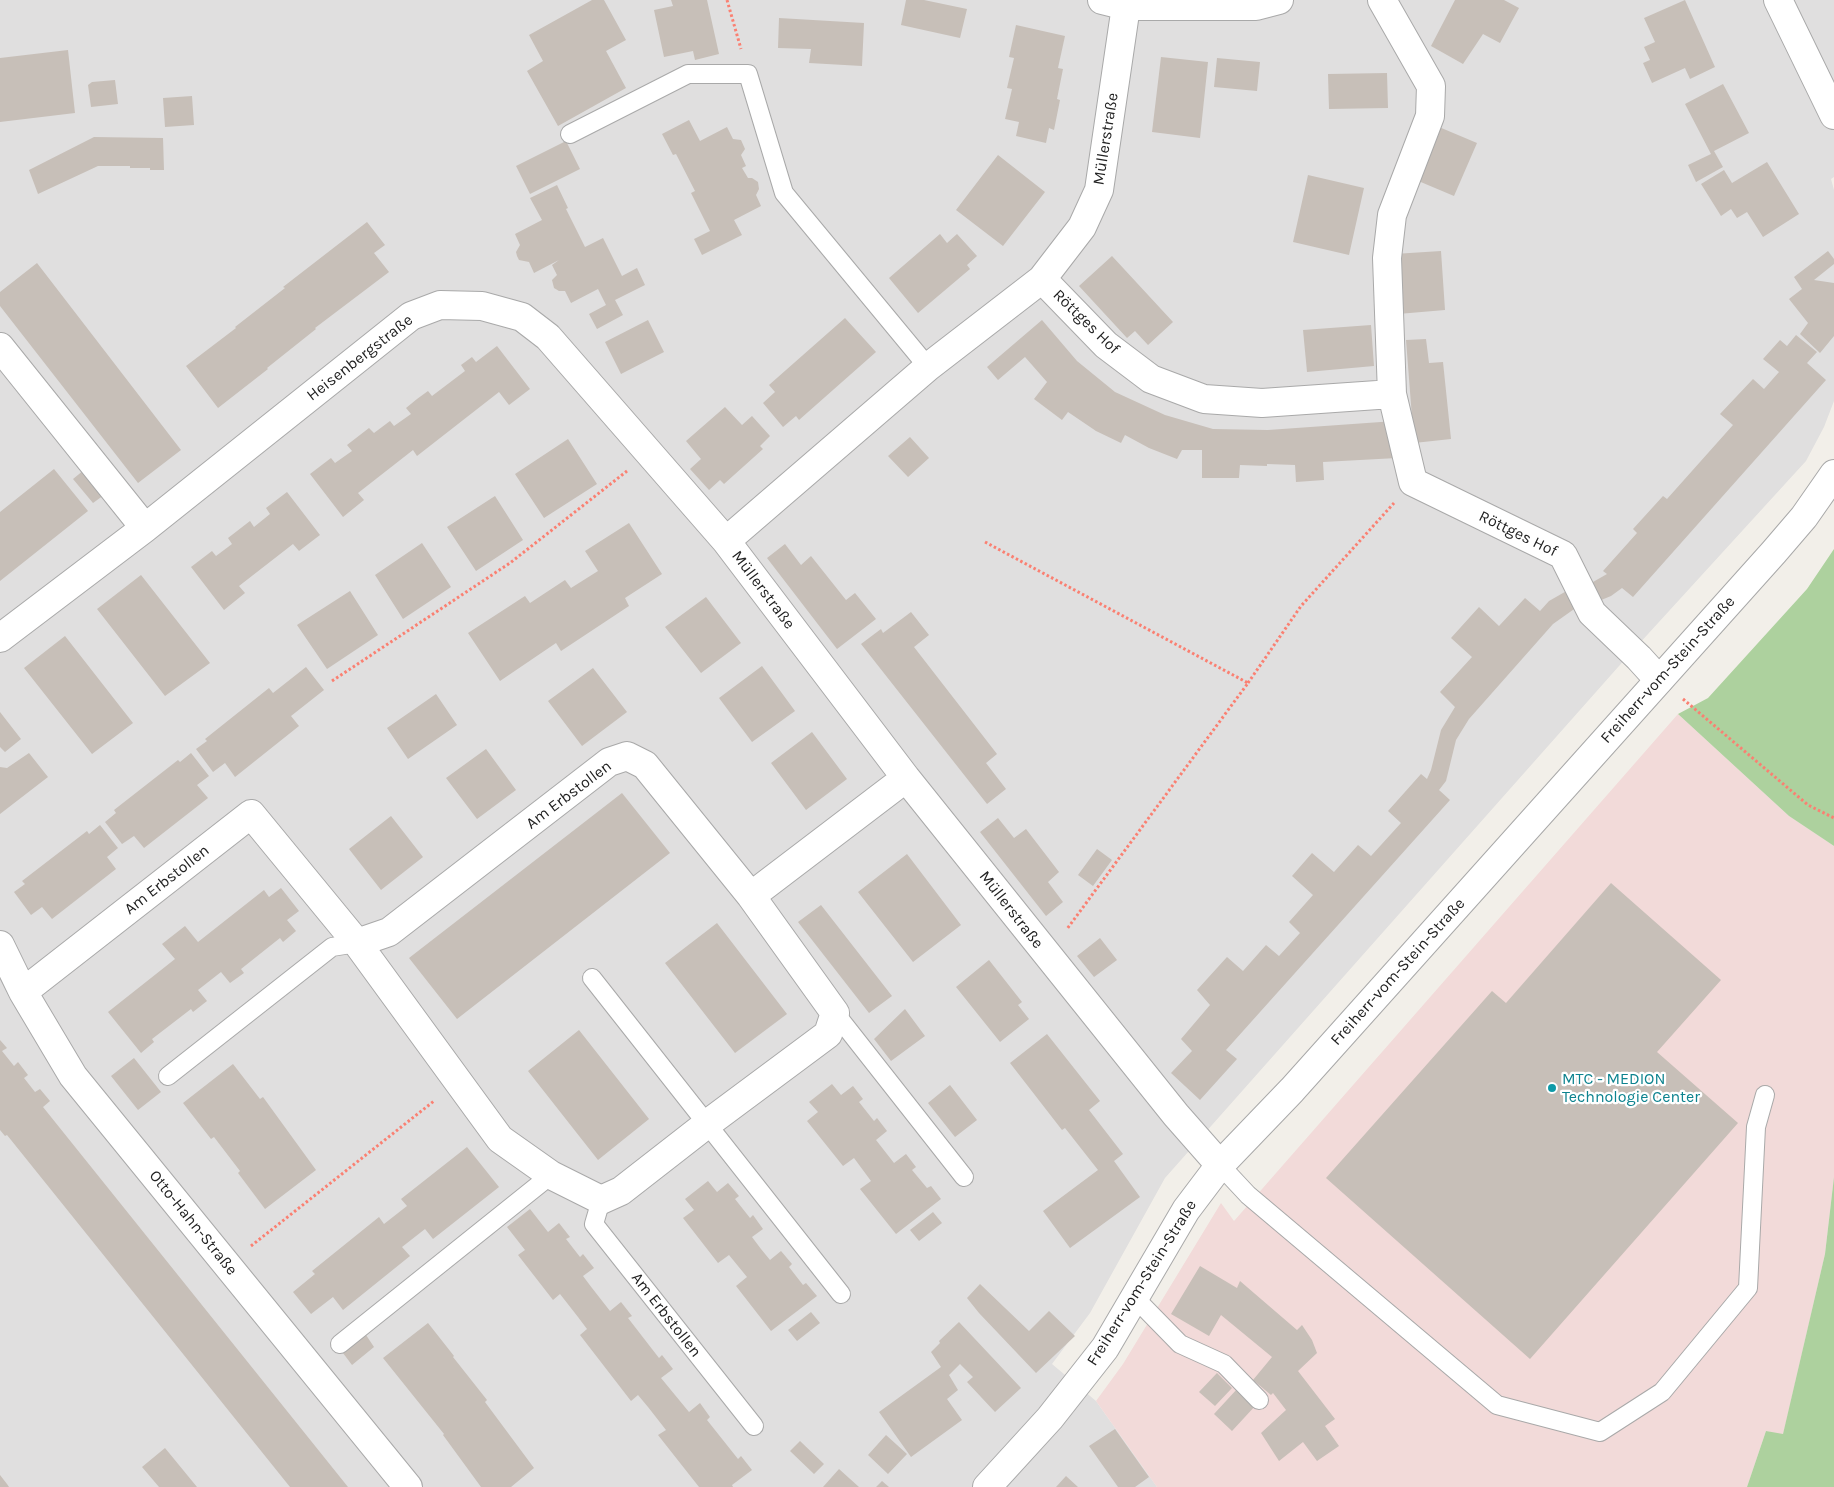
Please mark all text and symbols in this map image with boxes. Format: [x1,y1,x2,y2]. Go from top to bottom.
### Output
street label: Müllerstraße [1089,91,1123,187]
street label: Röttges Hof [1049,286,1123,358]
street label: Heisenbergstraße [303,311,417,405]
street label: Röttges Hof [1476,507,1560,561]
street label: Müllerstraße [727,547,799,633]
street label: Freiherr-vom-Stein-Straße [1597,592,1739,748]
street label: Am Erbstollen [522,757,616,833]
street label: Am Erbstollen [121,841,213,919]
street label: Müllerstraße [975,867,1047,953]
street label: Freiherr-vom-Stein-Straße [1327,894,1469,1050]
place label: MTC - MEDION Technologie Center [1562,1069,1700,1107]
marker: MTC - MEDION Technologie Center [1546,1082,1558,1094]
street label: Otto-Hahn-Straße [145,1167,241,1279]
street label: Freiherr-vom-Stein-Straße [1083,1197,1201,1369]
street label: Am Erbstollen [627,1269,705,1361]

